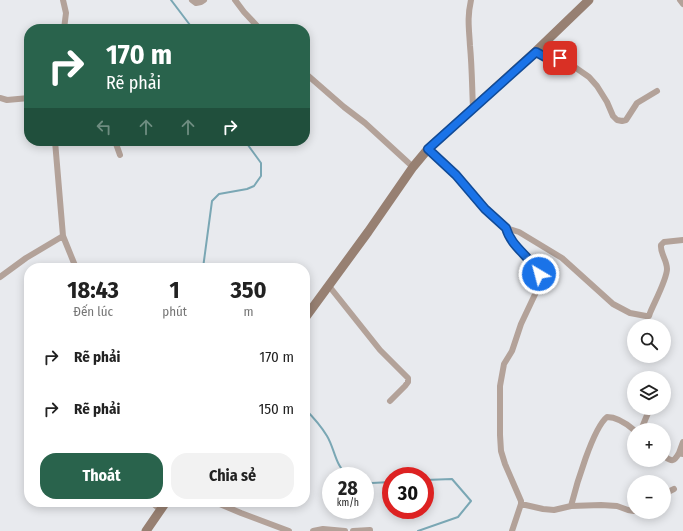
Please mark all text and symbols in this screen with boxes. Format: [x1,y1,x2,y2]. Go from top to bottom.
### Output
text: 170 m [106,38,172,71]
icon: right [40,40,92,92]
pin [543,41,577,75]
icon: arrive [549,47,571,69]
text: Rẽ phải [106,72,161,94]
icon: left [93,116,115,138]
icon: ahead [135,116,157,138]
icon: ahead [177,116,199,138]
icon: right [219,116,241,138]
position arrow [518,253,560,295]
text: 18:43 [67,276,119,304]
text: 1 [170,276,180,304]
text: 350 [230,276,267,304]
text: Đến lúc [73,304,113,319]
text: phút [162,304,187,319]
text: m [244,304,254,319]
map controls [627,319,671,519]
button: search [627,319,671,363]
icon: right [40,346,62,368]
text: Rẽ phải [74,348,120,366]
text: 170 m [259,348,294,366]
button: layers [627,371,671,415]
icon: right [40,398,62,420]
text: Rẽ phải [74,400,120,418]
text: 150 m [258,400,294,418]
button: + [627,423,671,467]
button: Thoát [40,453,163,499]
button: Chia sẻ [171,453,294,499]
speed limit sign: 30 [382,467,434,519]
button: − [627,475,671,519]
text: 28 [338,476,358,500]
text: km/h [337,497,359,509]

